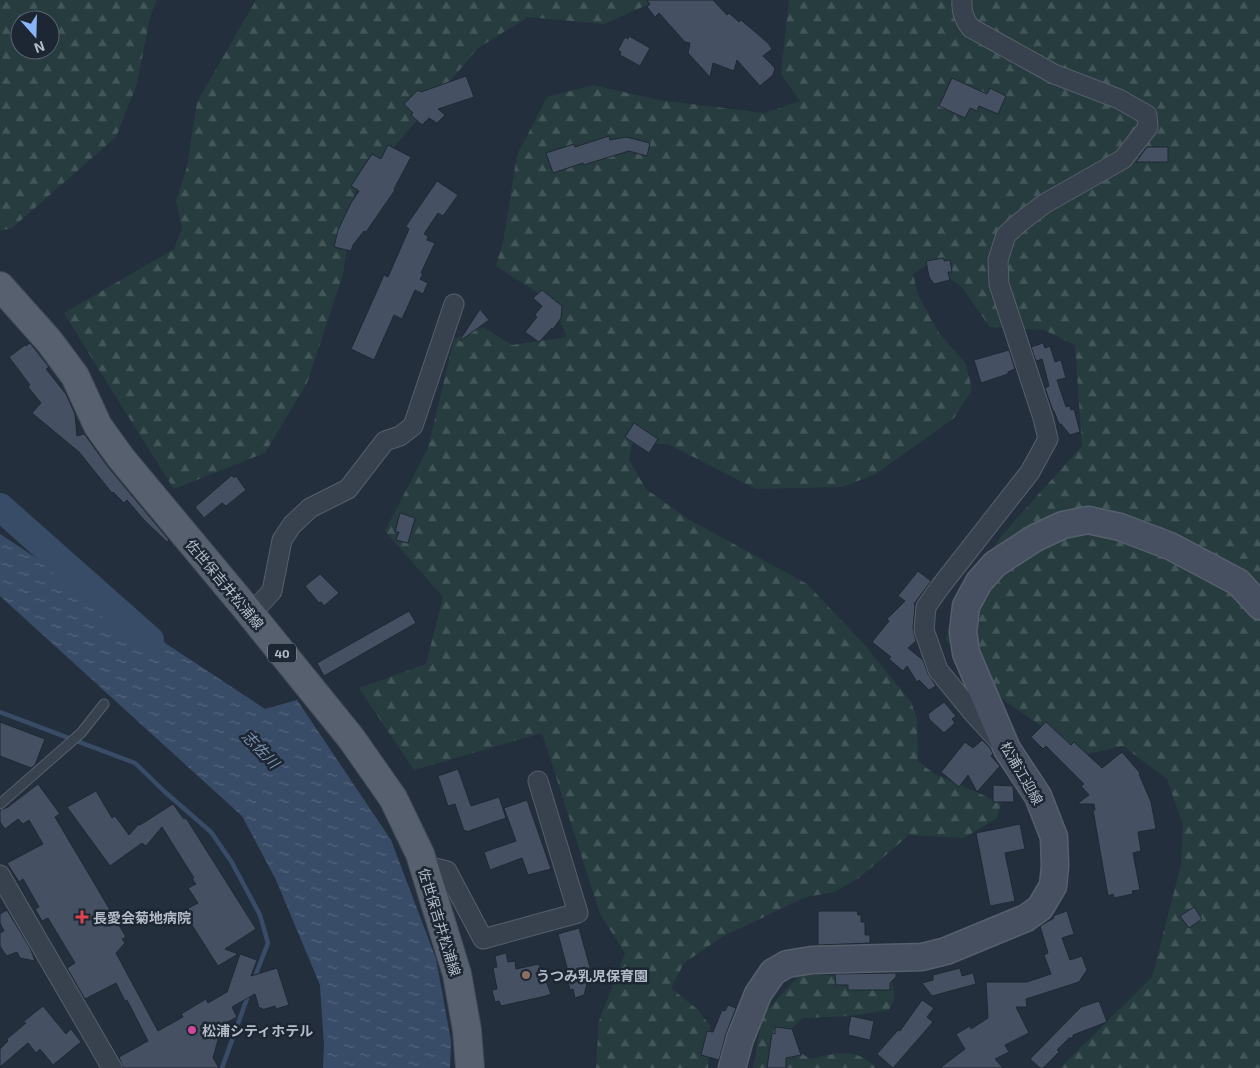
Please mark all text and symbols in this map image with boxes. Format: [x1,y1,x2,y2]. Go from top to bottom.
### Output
north arrow [10,10,60,60]
text: N [32,38,47,57]
street label: 佐世保吉井松浦線 [182,536,268,632]
road number: 40 [268,644,296,662]
water label: 志佐川 [239,727,284,773]
street label: 松浦江迎線 [997,738,1047,808]
street label: 佐世保吉井松浦線 [415,866,465,978]
place label: 長愛会菊地病院 [93,909,191,926]
marker: 長愛会菊地病院 [75,910,89,924]
place label: うつみ乳児保育園 [536,967,648,984]
marker: うつみ乳児保育園 [520,969,532,981]
place label: 松浦シティホテル [202,1022,313,1039]
marker: 松浦シティホテル [186,1024,198,1036]

